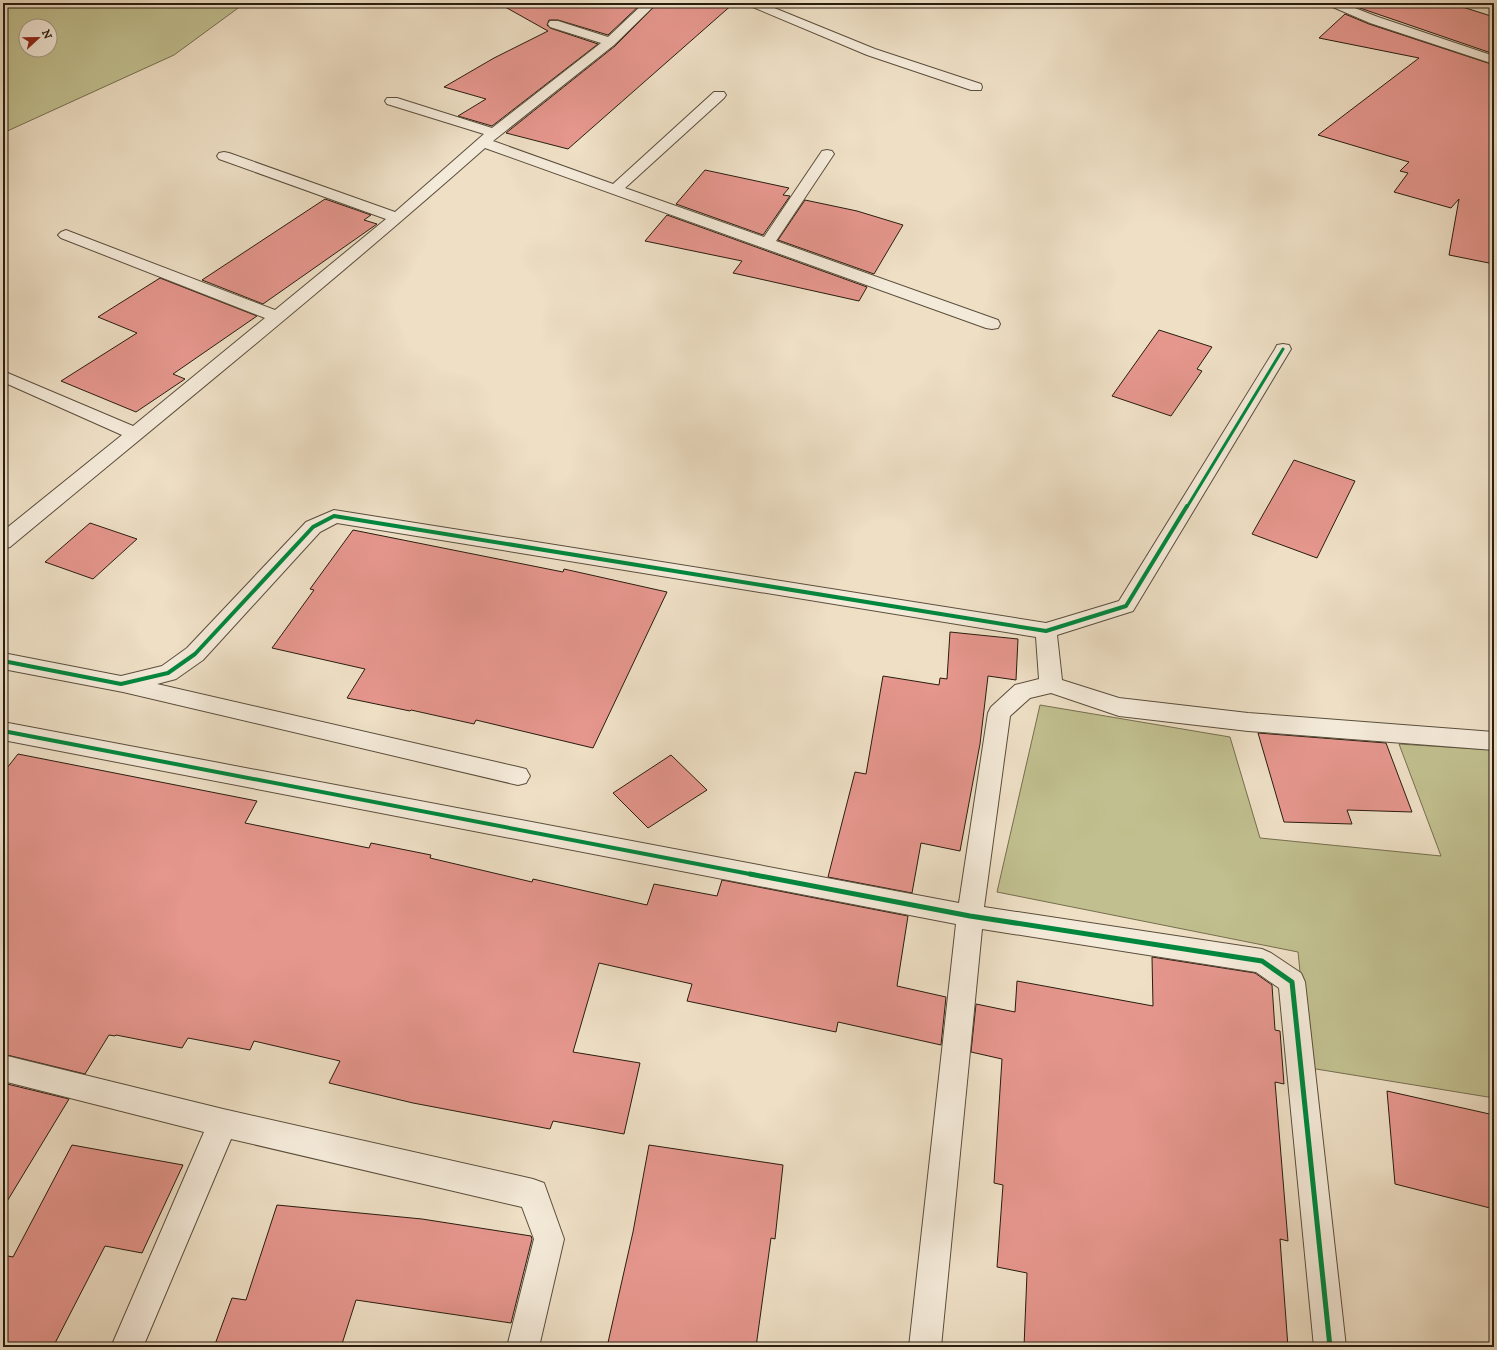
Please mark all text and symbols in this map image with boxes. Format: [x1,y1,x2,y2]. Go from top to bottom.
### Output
north arrow [18,18,58,58]
text: N [38,28,55,41]

